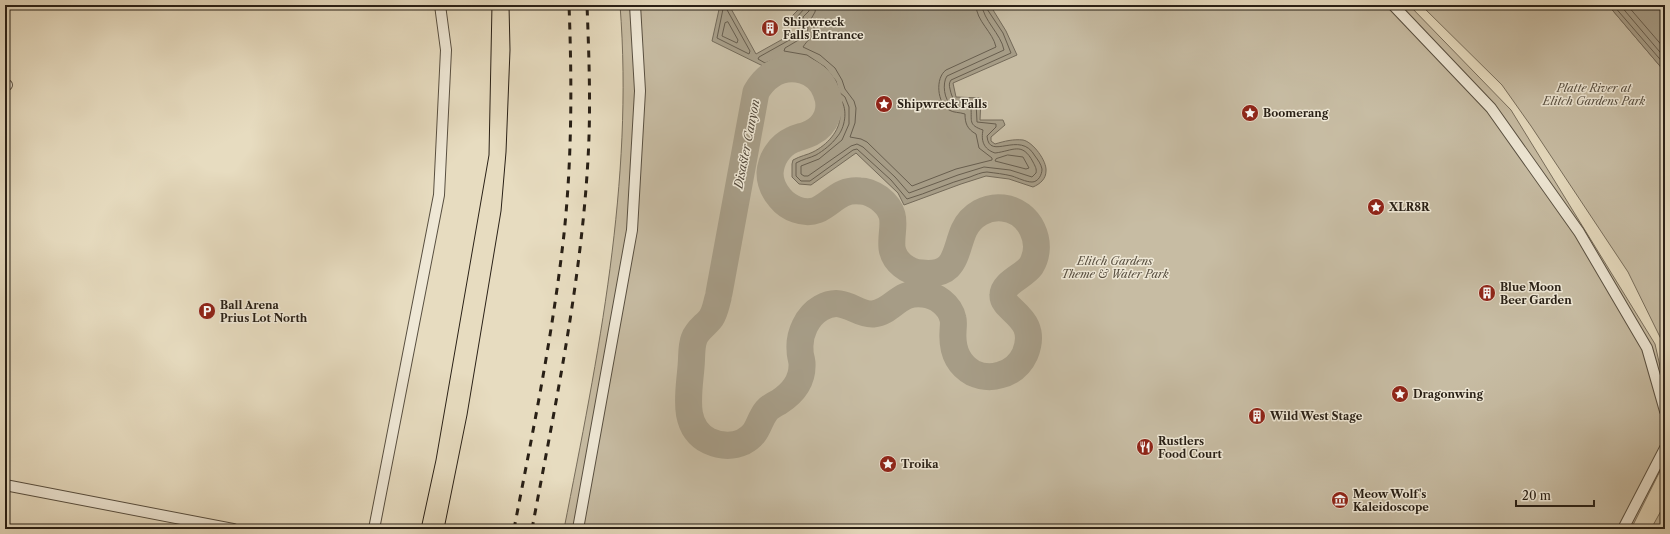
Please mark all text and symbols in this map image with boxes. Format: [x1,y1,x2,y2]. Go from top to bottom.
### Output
place label: Shipwreck Falls Entrance [783,15,864,42]
building icon: Shipwreck Falls Entrance [760,18,780,38]
park label: Platte River at Elitch Gardens Park [1542,81,1646,108]
place icon: Shipwreck Falls [874,94,894,114]
place label: Shipwreck Falls [897,97,987,111]
water label: Disaster Canyon [730,98,763,191]
place icon: Boomerang [1240,103,1260,123]
place label: Boomerang [1263,106,1329,120]
place icon: XLR8R [1366,197,1386,217]
place label: XLR8R [1388,200,1430,214]
park label: Elitch Gardens Theme & Water Park [1061,254,1169,281]
place label: Blue Moon Beer Garden [1500,280,1572,307]
building icon: Blue Moon Beer Garden [1477,283,1497,303]
place label: Ball Arena Prius Lot North [220,298,308,325]
parking icon: Ball Arena Prius Lot North [197,301,217,321]
place icon: Dragonwing [1390,384,1410,404]
place label: Dragonwing [1413,387,1484,401]
building icon: Wild West Stage [1247,406,1267,426]
place label: Wild West Stage [1269,409,1363,423]
place label: Rustlers Food Court [1158,434,1223,461]
restaurant icon: Rustlers Food Court [1135,437,1155,457]
place icon: Troika [878,454,898,474]
place label: Troika [901,457,939,471]
scale bar [1516,482,1594,508]
place label: Meow Wolf's Kaleidoscope [1353,487,1429,514]
text: 20 m [1522,488,1551,503]
museum icon: Meow Wolf's Kaleidoscope [1330,490,1350,510]

